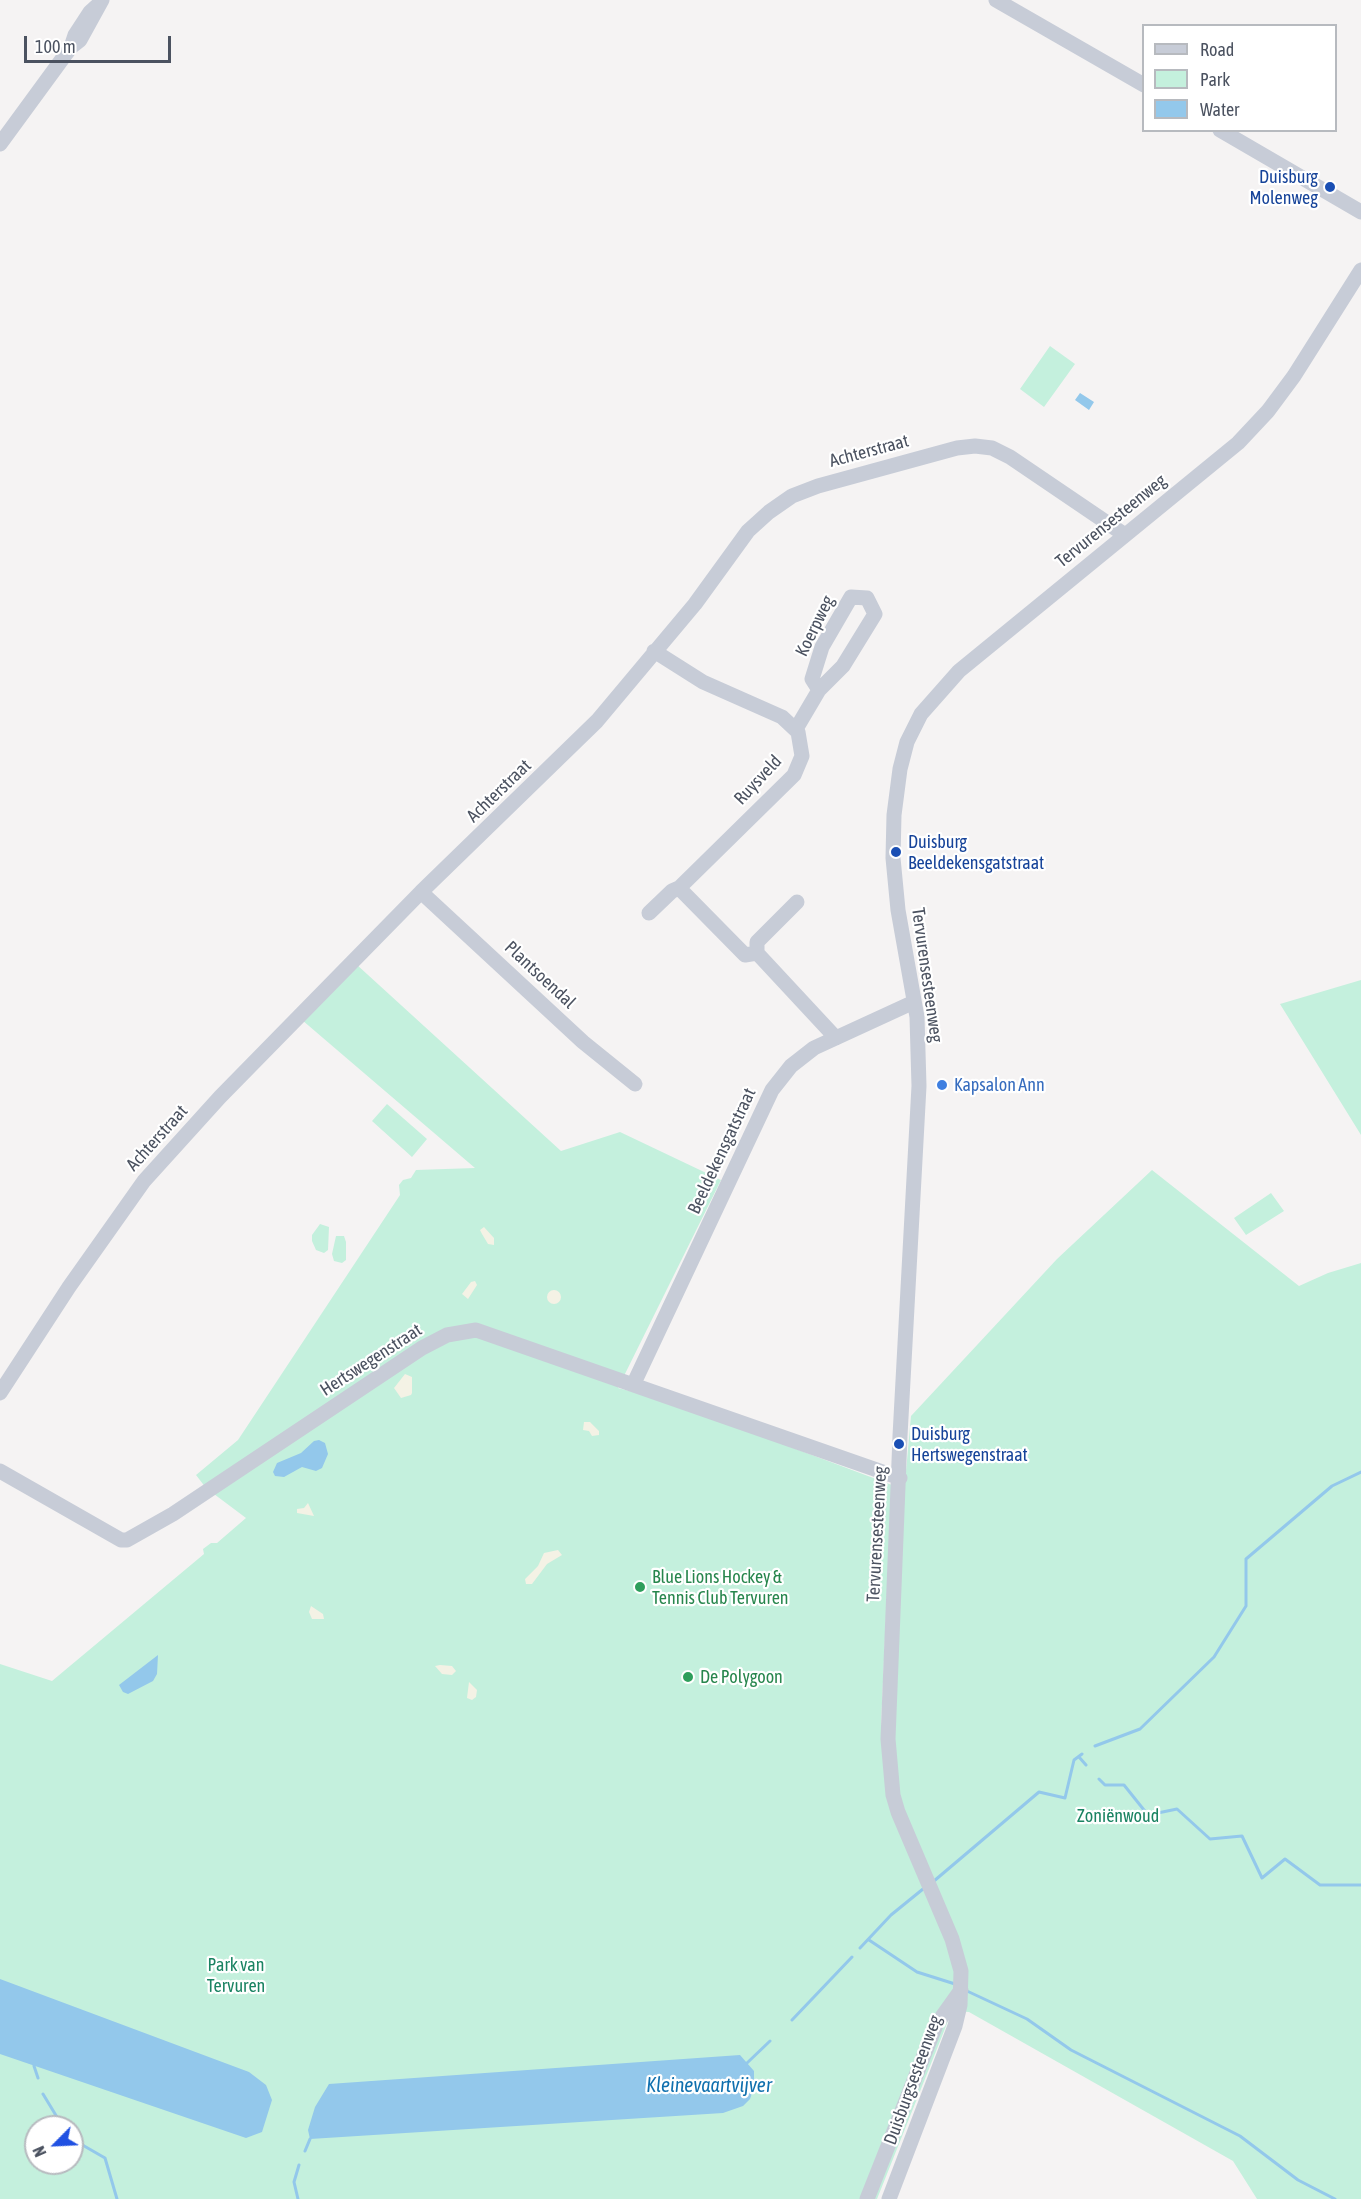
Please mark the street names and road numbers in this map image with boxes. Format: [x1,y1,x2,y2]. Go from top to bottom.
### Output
street label: Achterstraat [827,430,911,472]
street label: Tervurensesteenweg [1051,470,1171,572]
street label: Koerpweg [791,592,839,660]
street label: Ruysveld [730,751,786,809]
street label: Achterstraat [462,755,536,827]
street label: Tervurensesteenweg [907,906,947,1044]
street label: Plantsoendal [500,937,580,1013]
street label: Beeldekensgatstraat [683,1085,761,1217]
street label: Achterstraat [122,1101,192,1175]
street label: Hertswegenstraat [316,1319,426,1401]
street label: Tervurensesteenweg [863,1466,891,1602]
street label: Duisburgsesteenweg [880,2012,946,2148]

